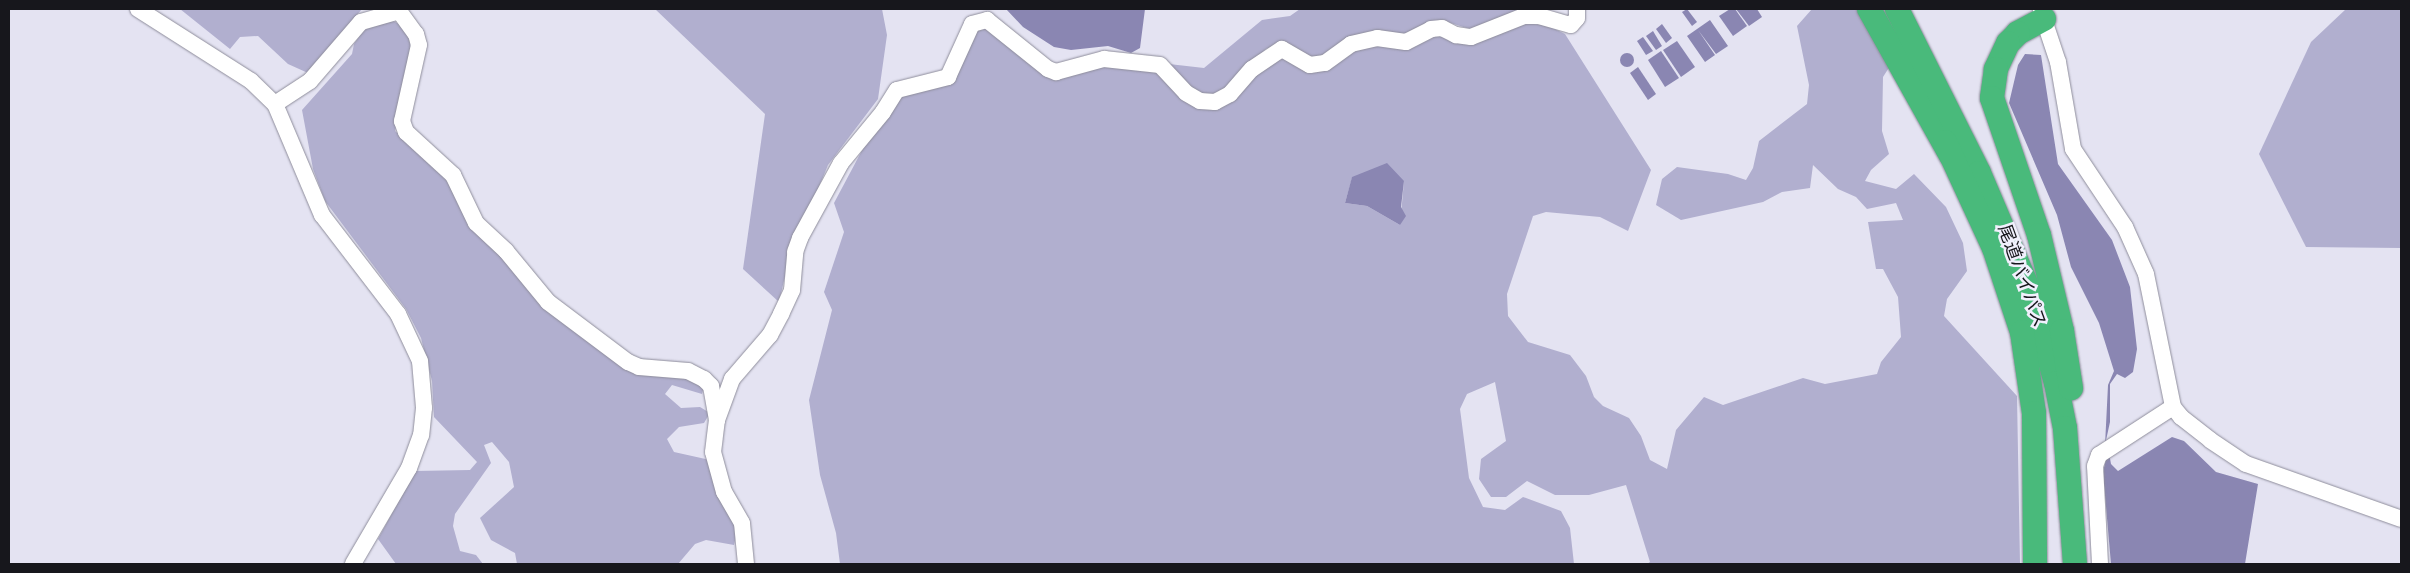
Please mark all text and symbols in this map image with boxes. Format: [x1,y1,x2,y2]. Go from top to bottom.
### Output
street label: 尾道バイパス [1993,222,2051,330]

